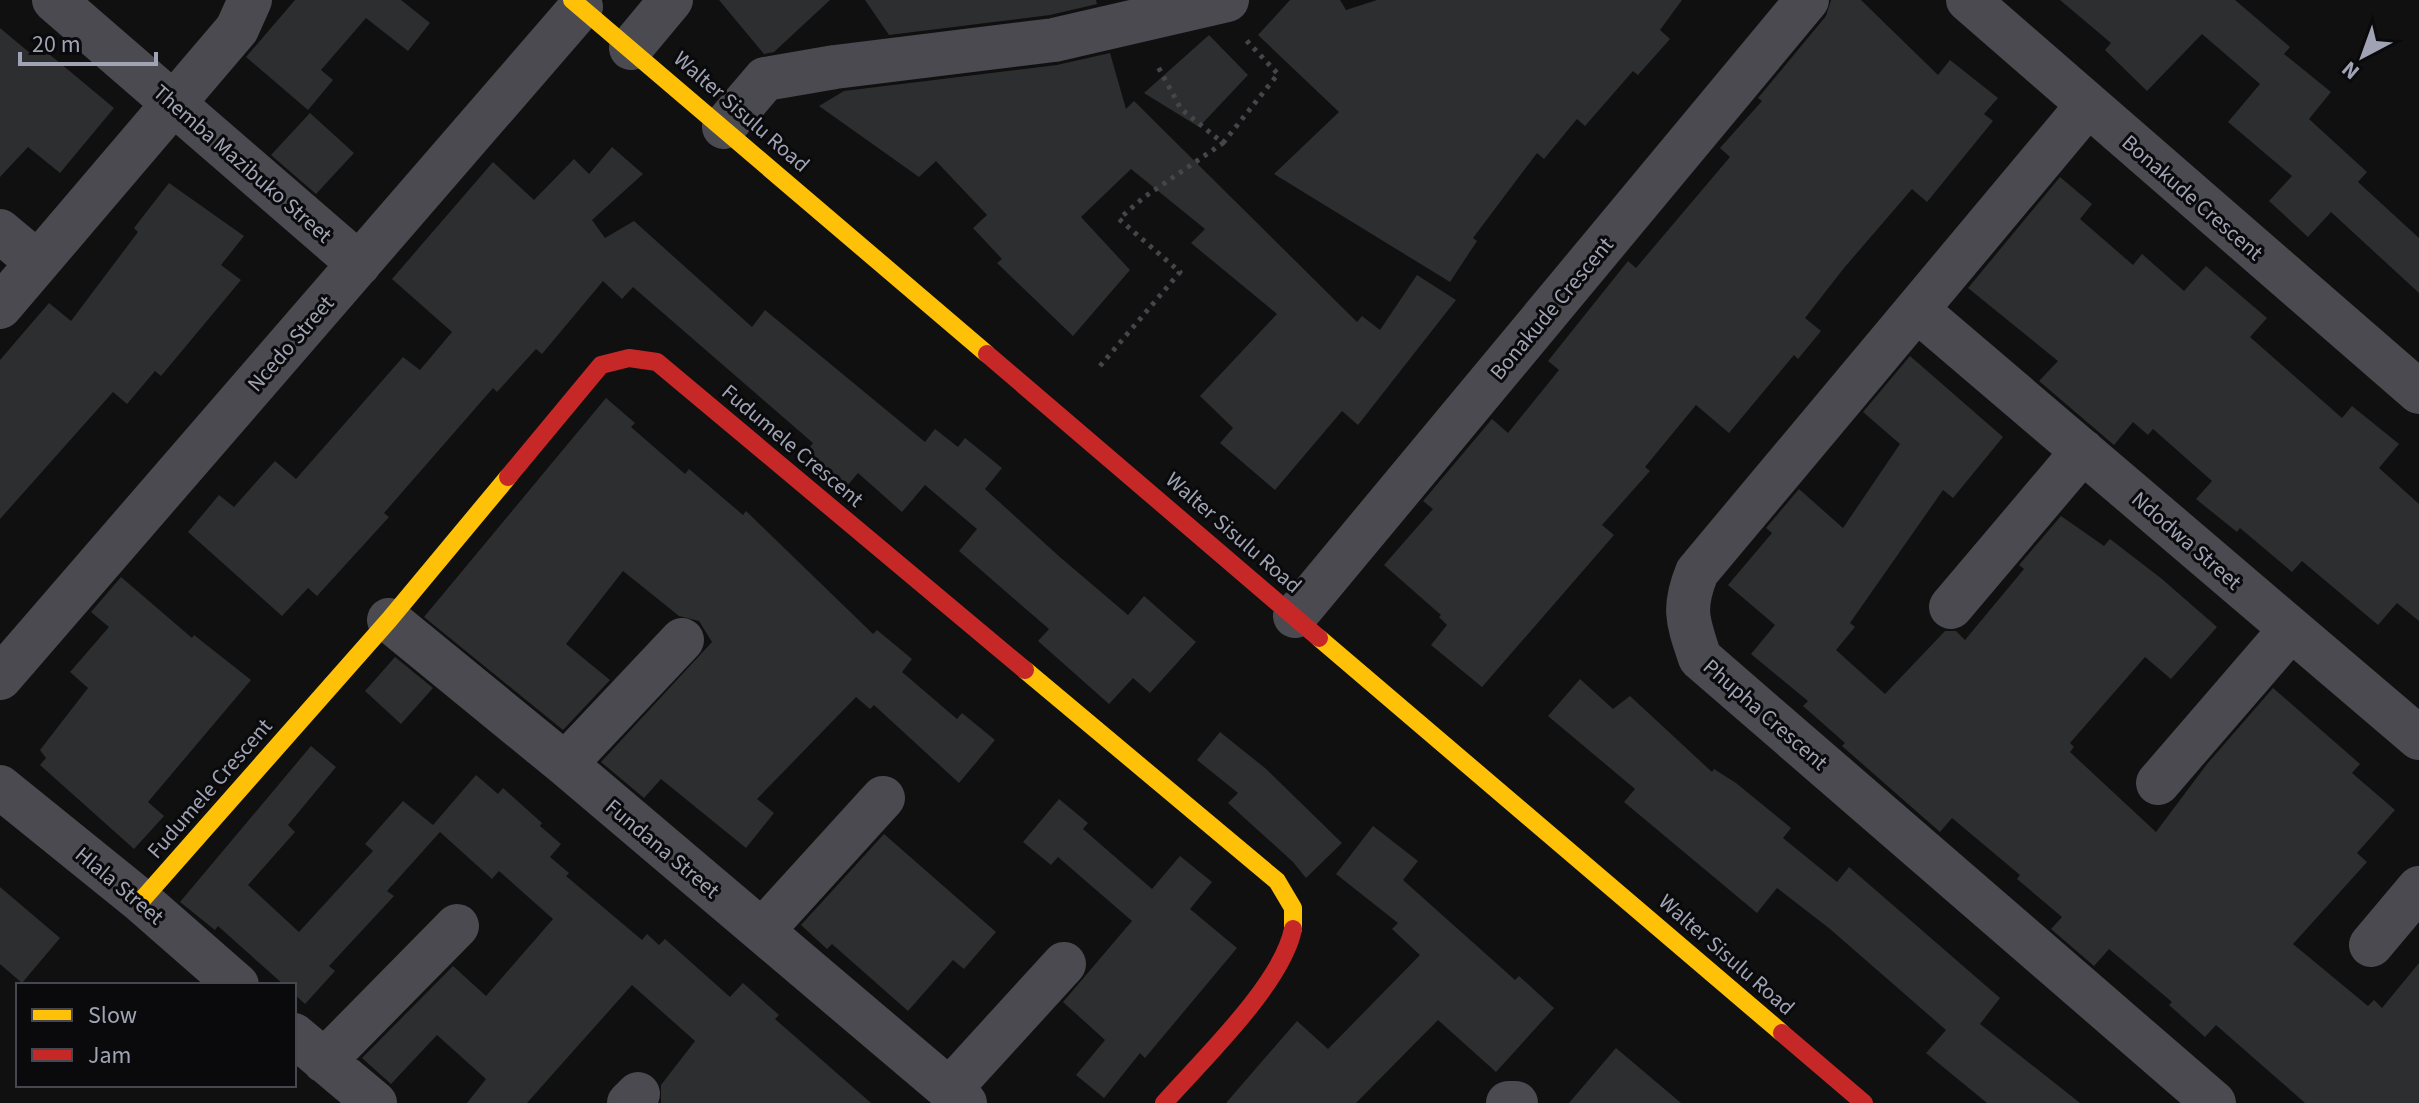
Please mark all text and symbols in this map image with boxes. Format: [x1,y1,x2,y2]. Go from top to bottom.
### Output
scale bar [20,16,156,66]
north arrow [2323,16,2403,96]
text: 20 m [32,27,81,62]
street label: Walter Sisulu Road [666,43,816,180]
text: N [2335,53,2367,87]
street label: Themba Mazibuko Street [146,77,339,251]
street label: Bonakude Crescent [2115,127,2270,269]
street label: Bonakude Crescent [1482,230,1622,387]
street label: Ncedo Street [240,288,342,399]
street label: Fudumele Crescent [714,377,871,515]
street label: Walter Sisulu Road [1158,464,1308,601]
street label: Ndodwa Street [2124,484,2249,598]
street label: Phupha Crescent [1696,651,1835,778]
street label: Fudumele Crescent [140,711,280,866]
street label: Fundana Street [598,791,727,907]
street label: Hlala Street [68,839,171,933]
street label: Walter Sisulu Road [1651,886,1801,1023]
legend [16,983,296,1087]
text: Slow [88,998,137,1033]
text: Jam [88,1038,132,1073]

